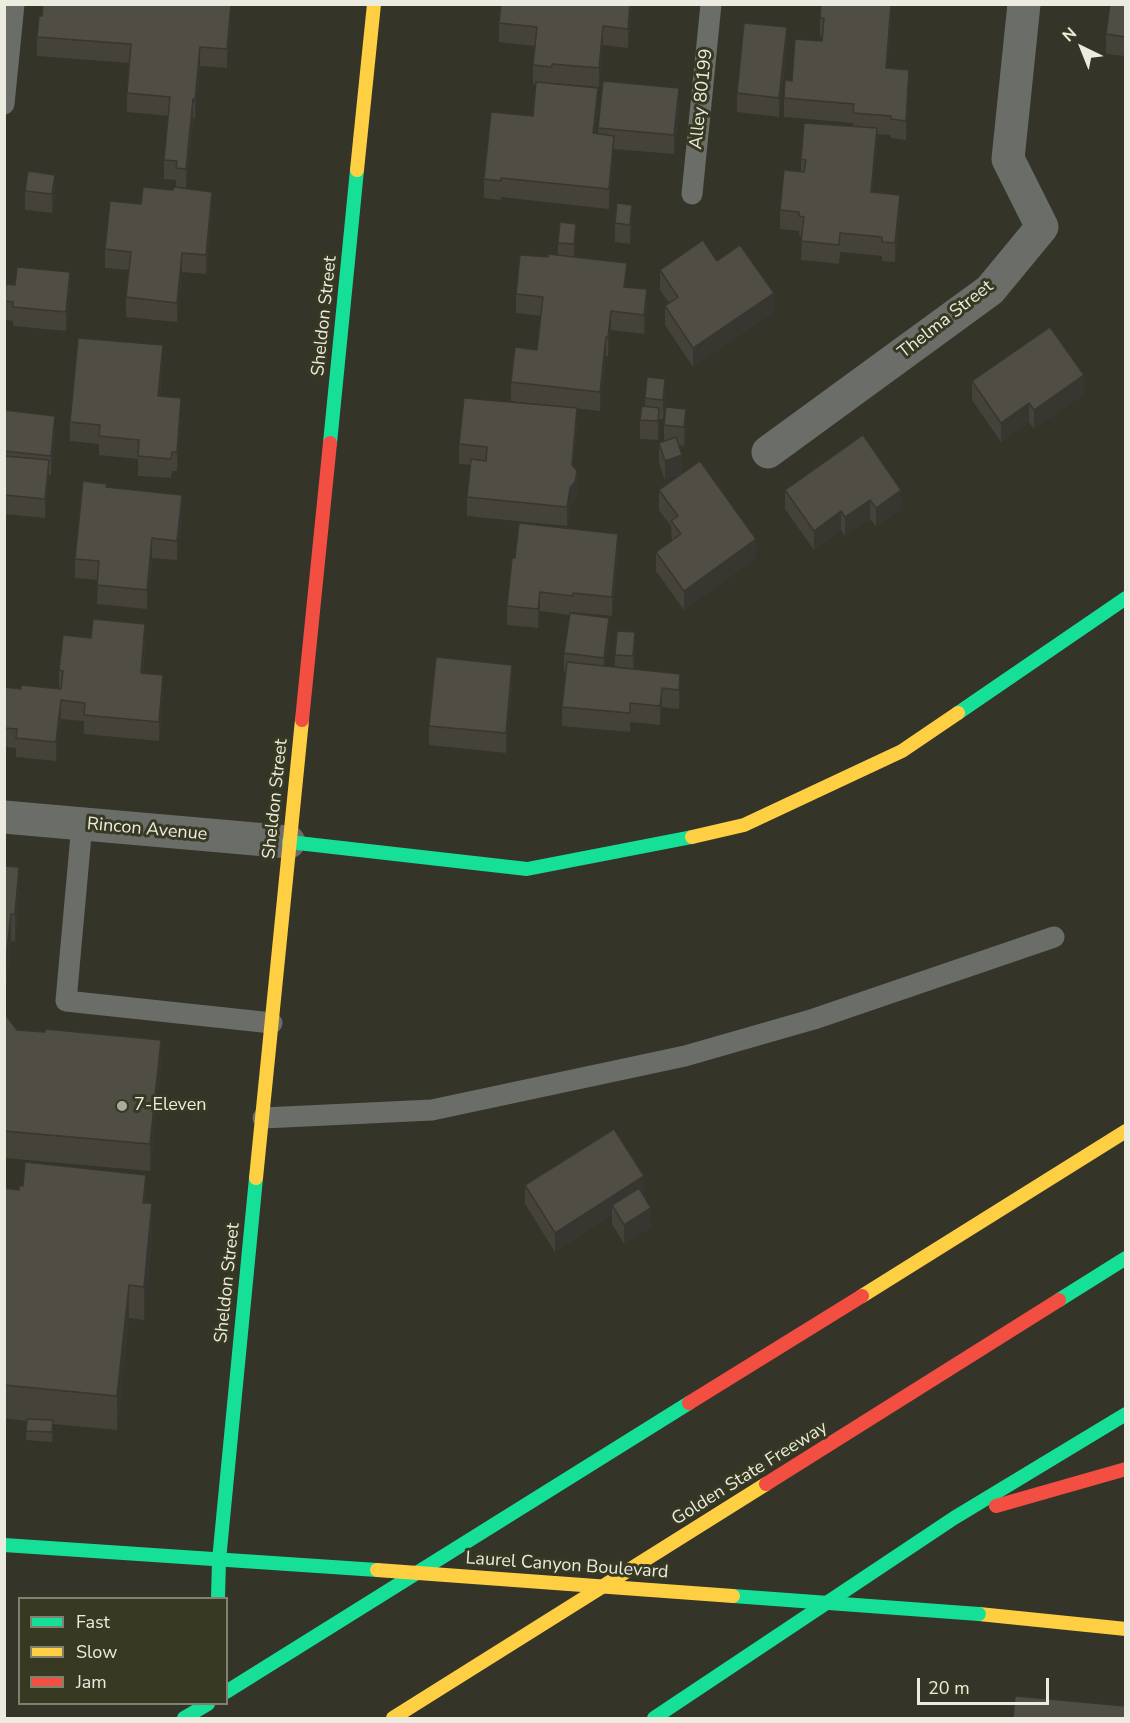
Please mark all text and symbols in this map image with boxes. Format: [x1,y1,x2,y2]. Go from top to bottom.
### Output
north arrow [1052,18,1112,78]
text: N [1058,23,1082,47]
street label: Alley 80199 [686,48,718,150]
street label: Sheldon Street [308,255,342,377]
street label: Thelma Street [894,276,998,364]
street label: Sheldon Street [259,738,293,860]
street label: Rincon Avenue [86,814,208,846]
place label: 7-Eleven [134,1095,207,1117]
marker: 7-Eleven [115,1099,129,1113]
street label: Sheldon Street [211,1222,245,1344]
street label: Golden State Freeway [668,1417,832,1531]
street label: Laurel Canyon Boulevard [465,1548,669,1584]
legend [18,1597,228,1705]
text: Fast [76,1610,110,1634]
text: Slow [76,1640,117,1664]
scale bar [920,1666,1052,1704]
text: Jam [76,1670,107,1694]
text: 20 m [928,1676,970,1700]

